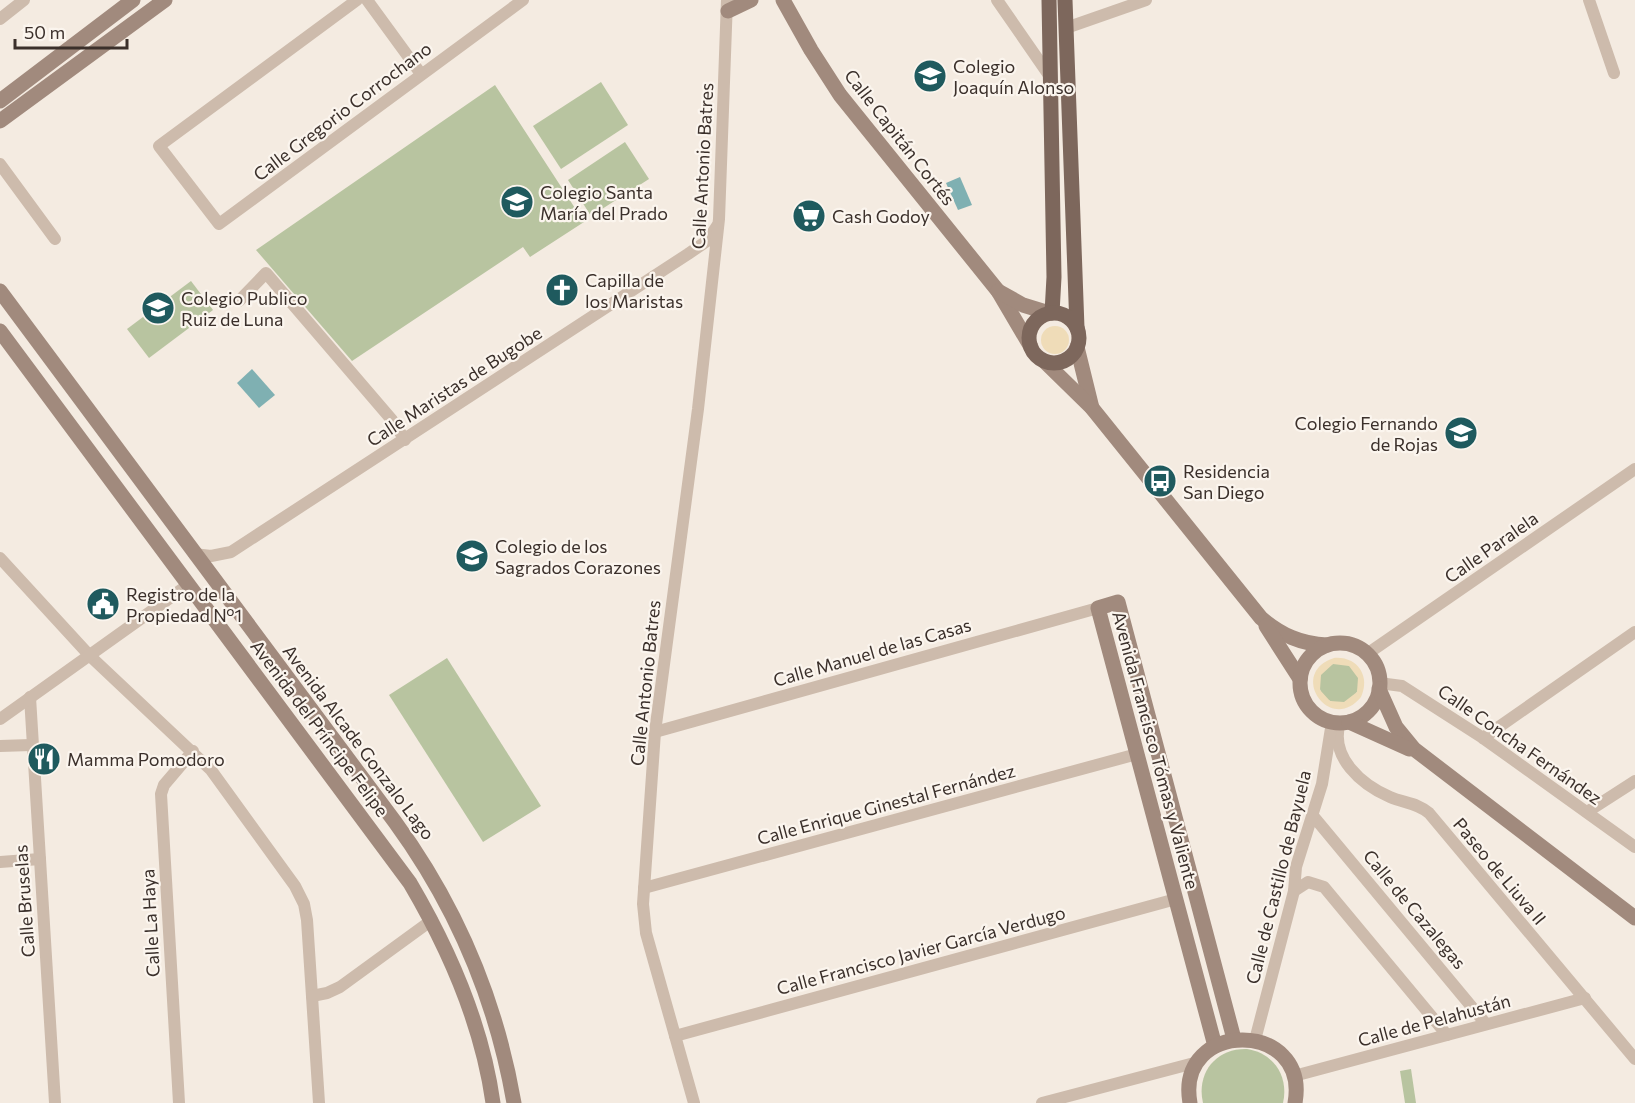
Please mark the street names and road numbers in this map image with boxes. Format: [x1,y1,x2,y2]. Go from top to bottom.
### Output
street label: Calle Gregorio Corrochano [249,37,435,185]
street label: Calle Capitán Cortés [840,65,960,209]
street label: Calle Antonio Batres [687,82,717,250]
street label: Calle Maristas de Bugobe [362,321,546,451]
street label: Calle Paralela [1440,507,1542,587]
street label: Calle Antonio Batres [625,599,665,767]
street label: Avenida Francisco Tómas y Valiente [1108,609,1204,891]
street label: Calle Manuel de las Casas [771,613,973,691]
street label: Avenida del Príncipe Felipe [246,635,394,821]
street label: Avenida Alcade Gonzalo Lago [278,640,440,844]
street label: Calle Concha Fernández [1434,679,1606,809]
street label: Calle Enrique Ginestal Fernández [755,759,1017,849]
street label: Calle de Castillo de Bayuela [1241,768,1315,986]
street label: Paseo de Liuva II [1449,813,1551,929]
street label: Calle Bruselas [9,844,39,958]
street label: Calle de Cazalegas [1359,845,1471,973]
street label: Calle La Haya [136,868,164,978]
street label: Calle Francisco Javier García Verdugo [774,901,1068,999]
street label: Calle de Pelahustán [1355,989,1513,1051]

